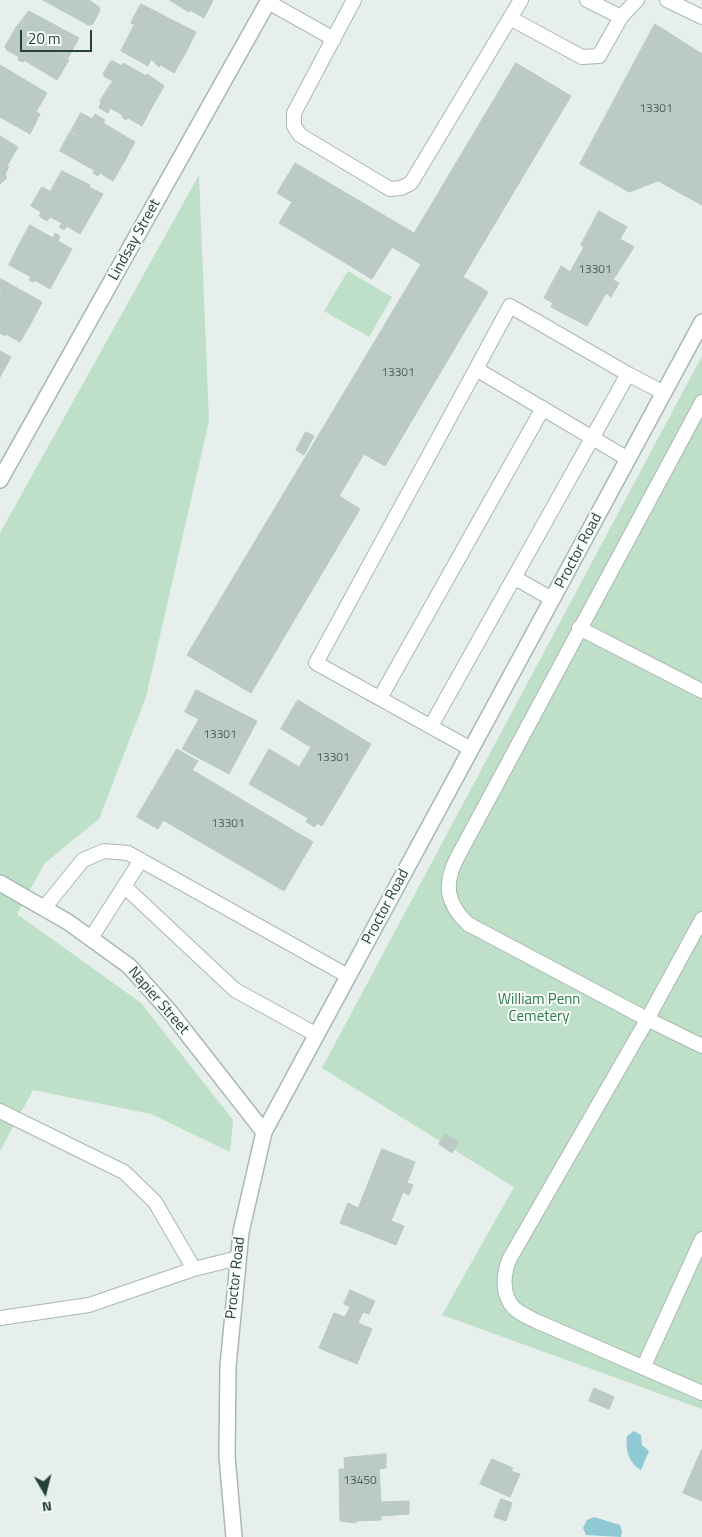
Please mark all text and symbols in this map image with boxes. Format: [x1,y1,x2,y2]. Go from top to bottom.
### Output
scale bar [22,20,95,52]
text: 20 m [28,27,61,50]
house number: 13301 [639,102,673,116]
street label: Lindsay Street [105,196,165,284]
house number: 13301 [578,263,612,277]
house number: 13301 [381,366,415,380]
street label: Proctor Road [552,510,606,592]
house number: 13301 [203,728,237,742]
house number: 13301 [316,751,350,765]
house number: 13301 [211,817,245,831]
street label: Proctor Road [359,866,413,948]
street label: Napier Street [124,964,192,1038]
park label: William Penn Cemetery [498,991,580,1026]
street label: Proctor Road [223,1236,249,1320]
north arrow [20,1467,70,1517]
house number: 13450 [343,1474,377,1488]
text: N [41,1496,53,1518]

